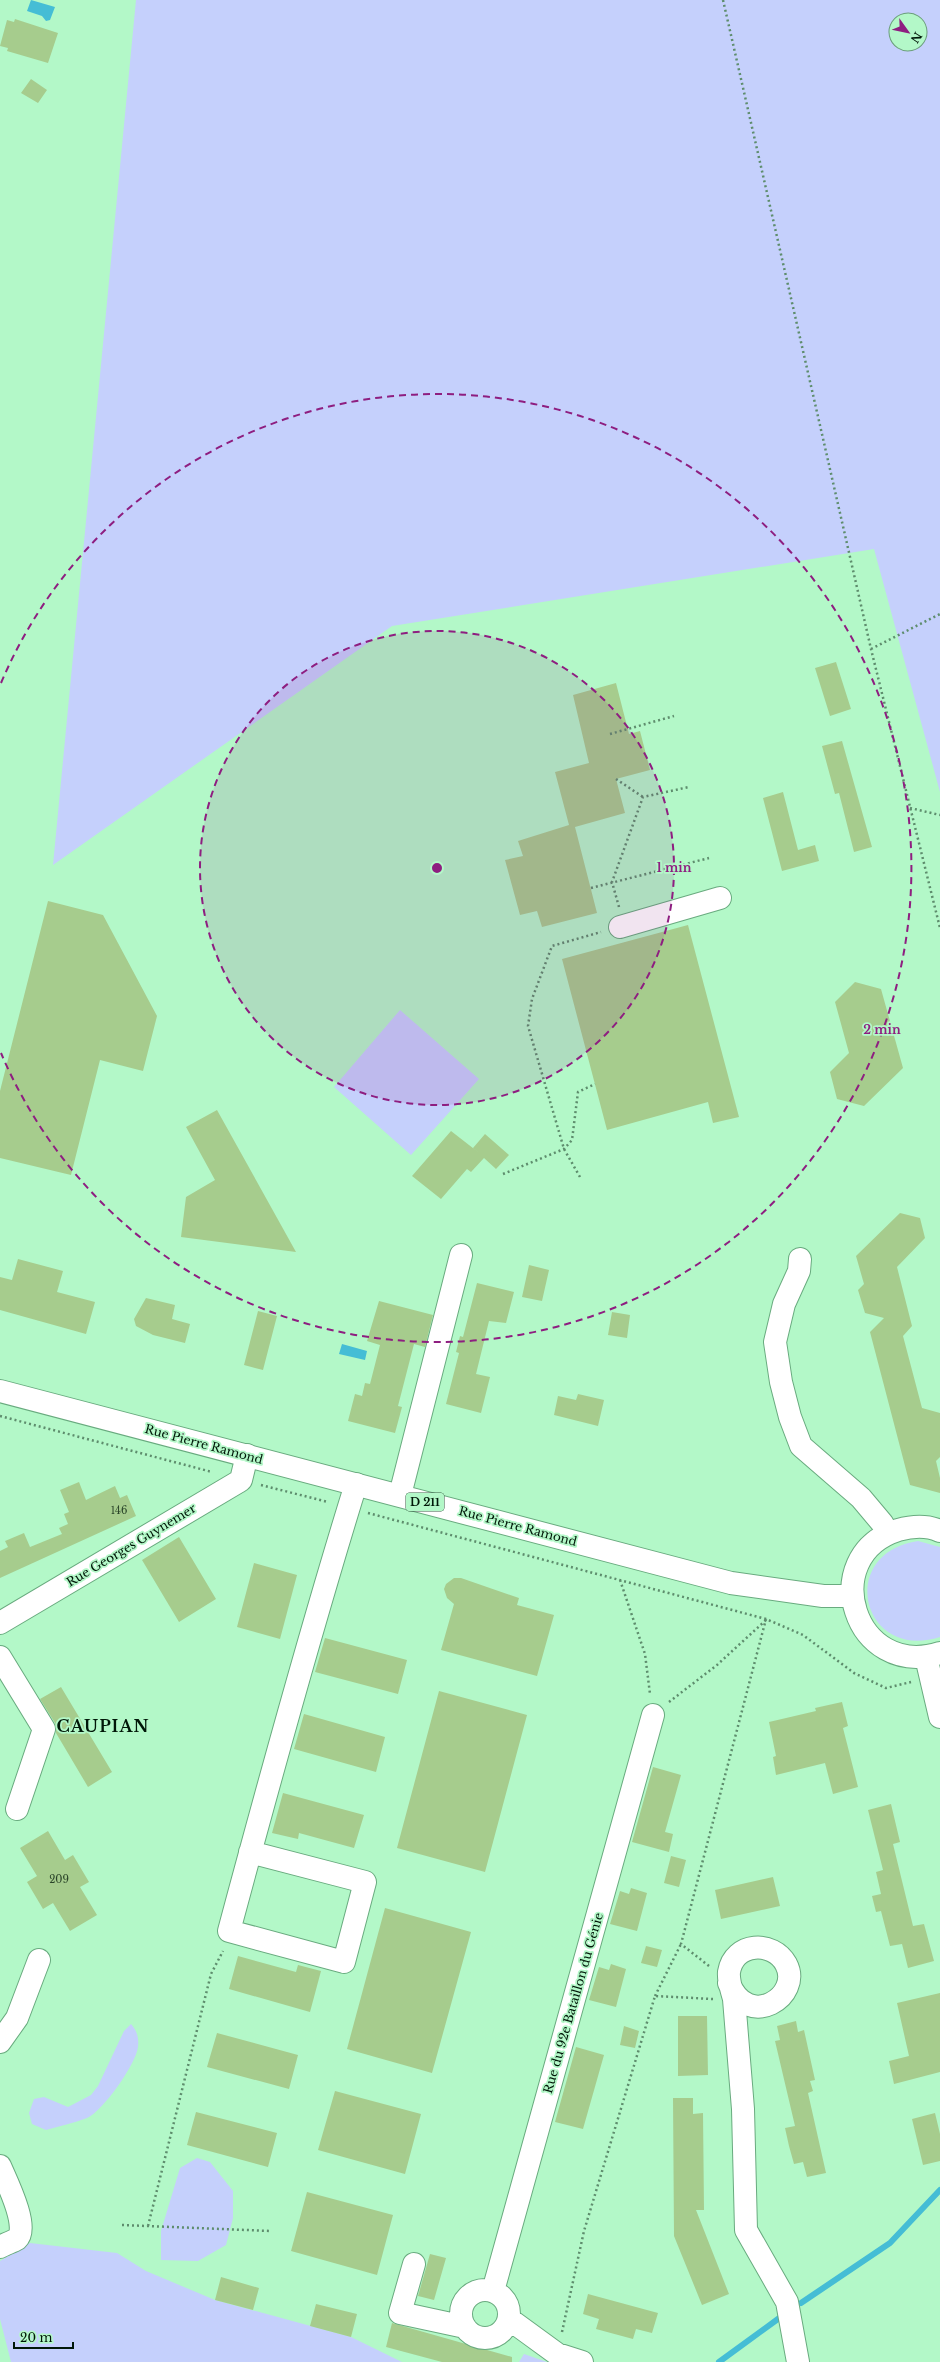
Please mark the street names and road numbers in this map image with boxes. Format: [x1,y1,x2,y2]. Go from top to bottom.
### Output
street label: Rue Pierre Ramond [143,1421,265,1467]
road number: D 211 [406,1493,444,1511]
street label: Rue Georges Guynemer [64,1500,199,1590]
street label: Rue Pierre Ramond [457,1503,579,1549]
street label: Rue du 92e Bataillon du Génie [540,1911,606,2095]

